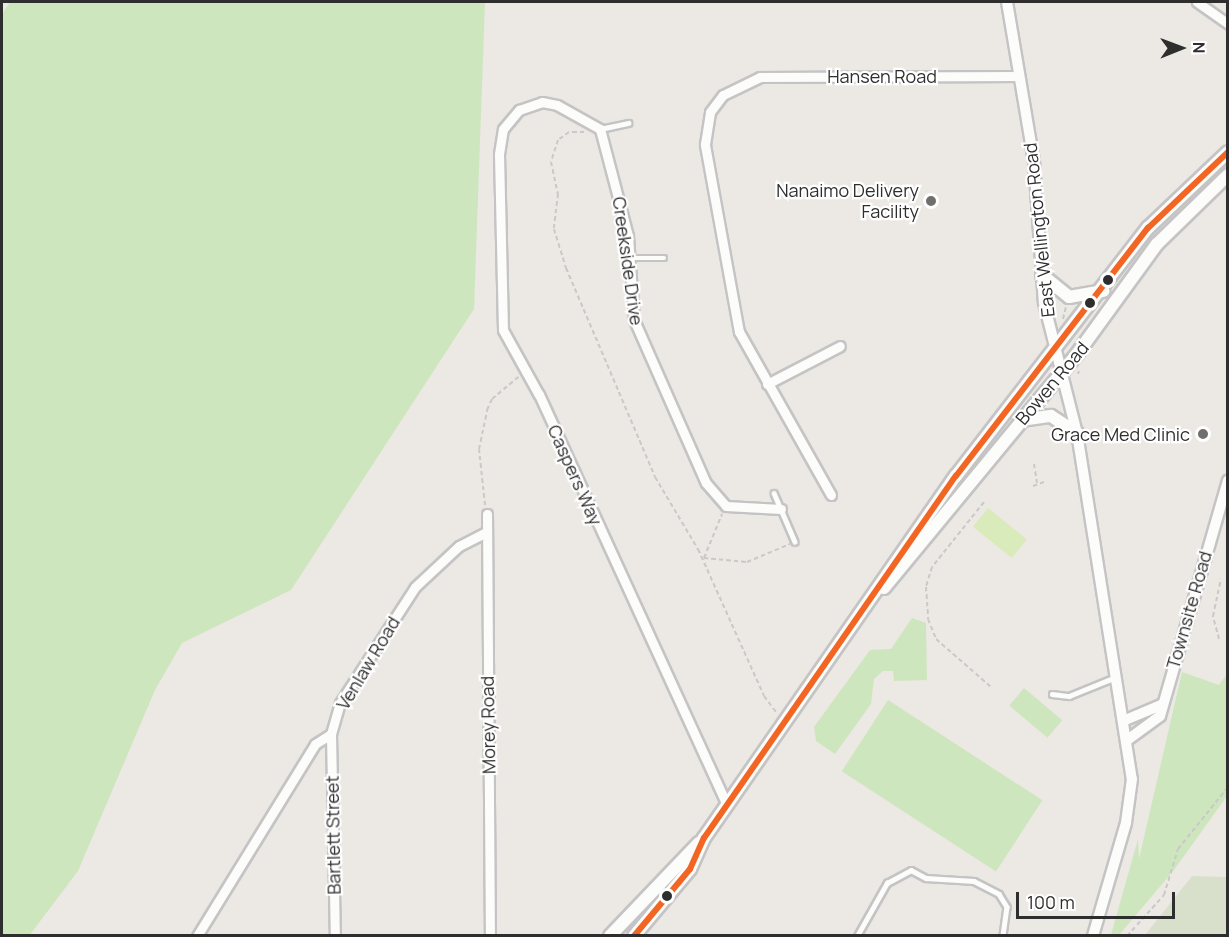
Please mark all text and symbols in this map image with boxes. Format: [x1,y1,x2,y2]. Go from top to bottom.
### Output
north arrow [1151,18,1211,78]
text: N [1188,42,1210,54]
street label: Hansen Road [827,65,937,87]
street label: East Wellington Road [1019,142,1059,318]
place label: Nanaimo Delivery Facility [776,180,919,222]
marker: Nanaimo Delivery Facility [924,194,938,208]
street label: Creekside Drive [608,195,648,327]
unlabelled marker [1102,274,1114,286]
unlabelled marker [1084,297,1096,309]
street label: Bowen Road [1011,337,1093,429]
street label: Caspers Way [543,421,607,529]
place label: Grace Med Clinic [1051,423,1190,445]
marker: Grace Med Clinic [1194,425,1212,443]
street label: Townsite Road [1162,549,1216,671]
street label: Venlaw Road [332,613,404,713]
street label: Morey Road [476,676,500,774]
street label: Bartlett Street [321,775,345,895]
scale bar [1019,880,1178,918]
unlabelled marker [661,890,673,902]
text: 100 m [1027,890,1075,914]

